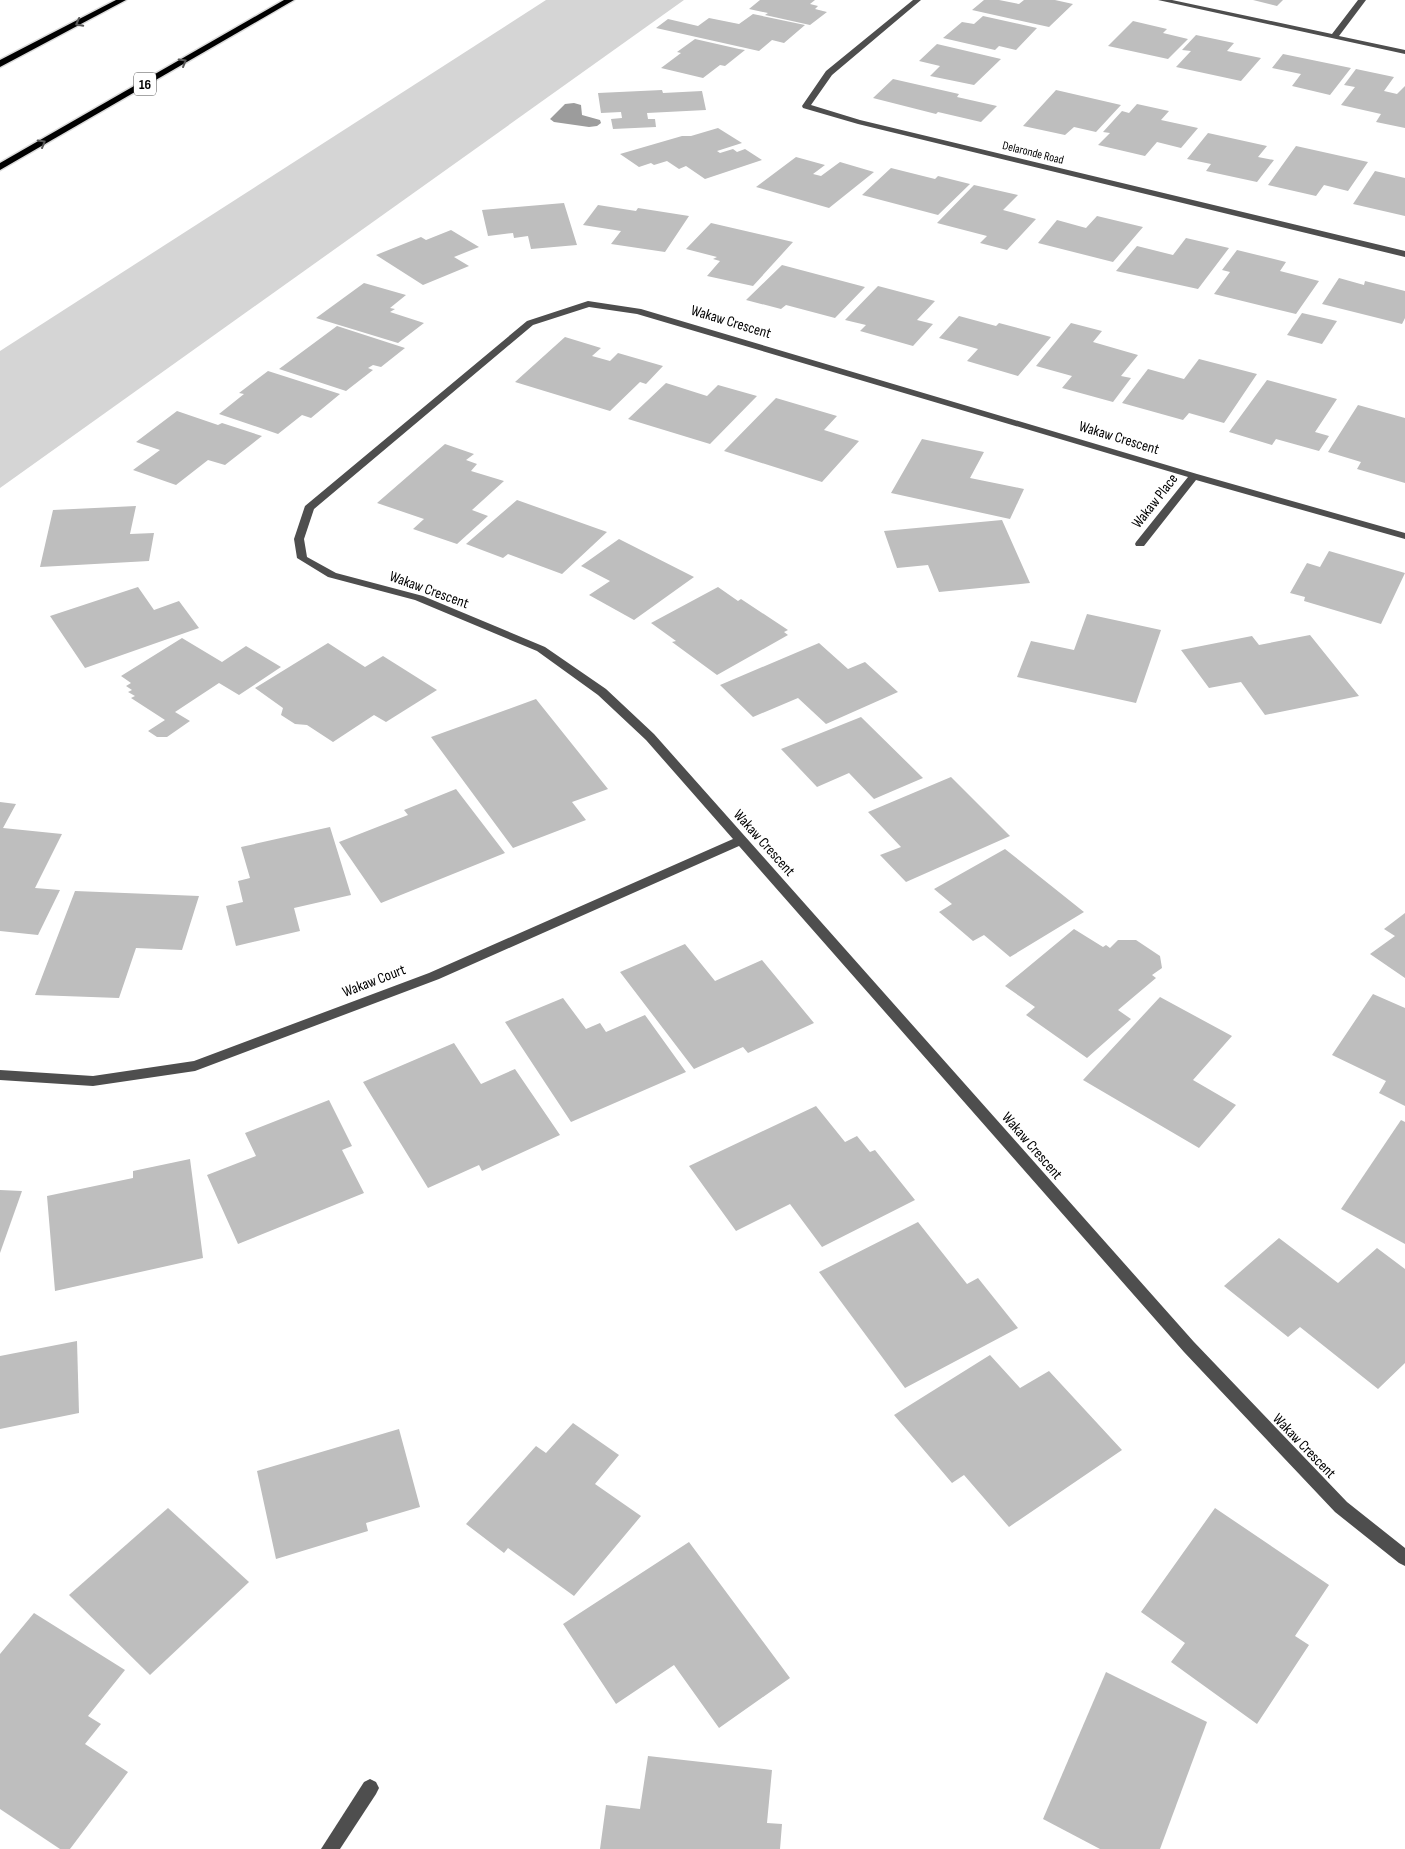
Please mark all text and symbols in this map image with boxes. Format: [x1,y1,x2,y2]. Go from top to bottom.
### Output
one-way arrow [75,17,84,27]
one-way arrow [178,58,187,68]
road number: 16 [134,72,156,96]
street label: Delaronde Road [1001,138,1065,168]
one-way arrow [37,139,46,149]
street label: Wakaw Crescent [688,301,774,343]
street label: Wakaw Crescent [1076,417,1162,459]
street label: Wakaw Place [1128,470,1182,532]
street label: Wakaw Crescent [387,567,472,613]
street label: Wakaw Crescent [729,806,799,881]
street label: Wakaw Court [340,960,409,1002]
street label: Wakaw Crescent [998,1108,1067,1184]
street label: Wakaw Crescent [1268,1409,1340,1483]

